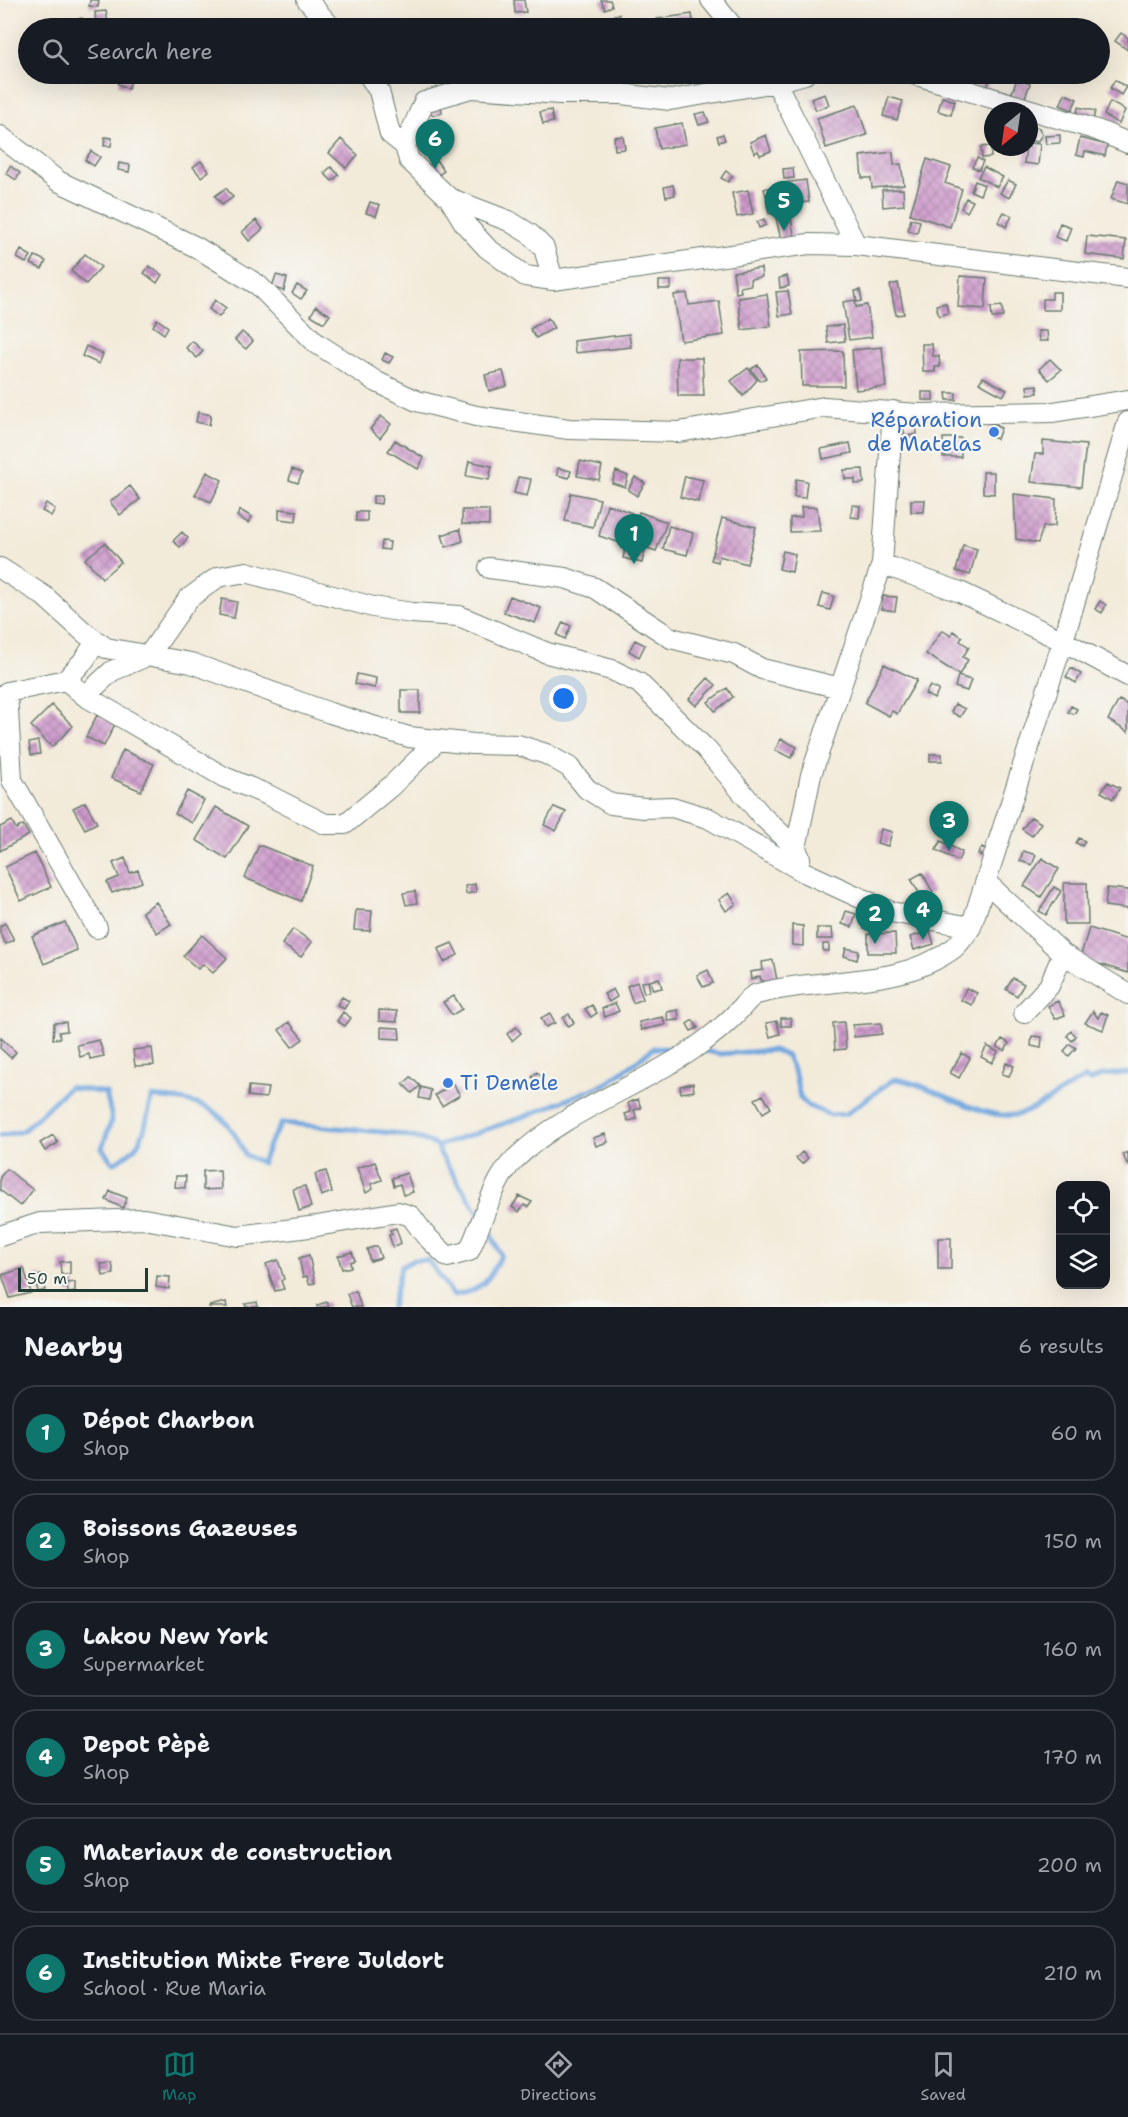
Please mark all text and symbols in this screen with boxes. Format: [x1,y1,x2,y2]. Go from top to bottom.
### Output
search box [18,18,1110,84]
icon: search [39,35,72,68]
text: Search here [87,37,213,66]
north arrow [984,102,1038,156]
pin: 6 [416,120,454,169]
pin: 5 [764,182,804,231]
place label: Réparation de Matelas [867,406,982,458]
marker: Réparation de Matelas [987,425,1001,439]
pin: 1 [614,514,654,564]
your location [549,684,578,713]
pin: 3 [930,802,968,851]
pin: 4 [904,890,942,940]
pin: 2 [856,894,894,944]
place label: Ti Demele [460,1069,559,1097]
marker: Ti Demele [441,1076,455,1090]
map controls [1056,1181,1110,1289]
button: locate [1056,1181,1110,1235]
button: layers [1056,1235,1110,1289]
scale bar [18,1265,148,1292]
text: 50 m [27,1268,67,1289]
text: Nearby [24,1329,123,1364]
text: 6 results [1018,1333,1104,1359]
text: Dépot Charbon [83,1406,254,1435]
text: 1 [41,1420,50,1446]
text: 60 m [1050,1420,1102,1446]
text: Shop [83,1435,130,1461]
text: Boissons Gazeuses [83,1514,298,1543]
text: 2 [39,1528,53,1554]
text: 150 m [1044,1528,1102,1554]
text: Shop [83,1543,130,1569]
text: Lakou New York [83,1622,269,1651]
text: 3 [39,1636,53,1662]
text: 160 m [1043,1636,1102,1662]
text: Supermarket [83,1651,205,1677]
text: Depot Pèpè [83,1730,210,1759]
text: 4 [39,1744,53,1770]
text: 170 m [1043,1744,1102,1770]
text: Shop [83,1759,130,1785]
text: Materiaux de construction [83,1838,392,1867]
text: 5 [39,1852,52,1878]
text: 200 m [1037,1852,1102,1878]
text: Shop [83,1867,130,1893]
text: Institution Mixte Frere Juldort [83,1946,444,1975]
text: 6 [39,1960,53,1986]
text: 210 m [1043,1960,1102,1986]
text: School · Rue Maria [83,1975,266,2001]
tab: Map [162,2048,196,2105]
tab: Directions [520,2048,597,2105]
tab: Saved [921,2048,966,2105]

